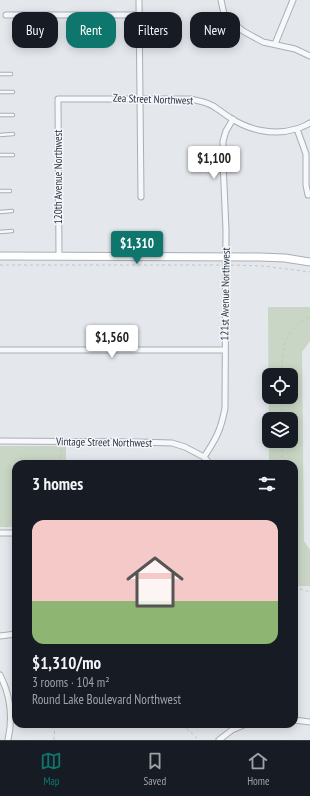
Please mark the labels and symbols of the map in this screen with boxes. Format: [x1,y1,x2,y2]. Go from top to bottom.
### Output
street label: Zea Street Northwest [113,91,193,107]
street label: 120th Avenue Northwest [51,130,65,224]
pin: $1,100 [181,146,247,180]
pin: $1,310 [104,231,170,265]
street label: 121st Avenue Northwest [217,247,233,341]
pin: $1,560 [79,325,145,359]
street label: Vintage Street Northwest [55,434,152,450]

